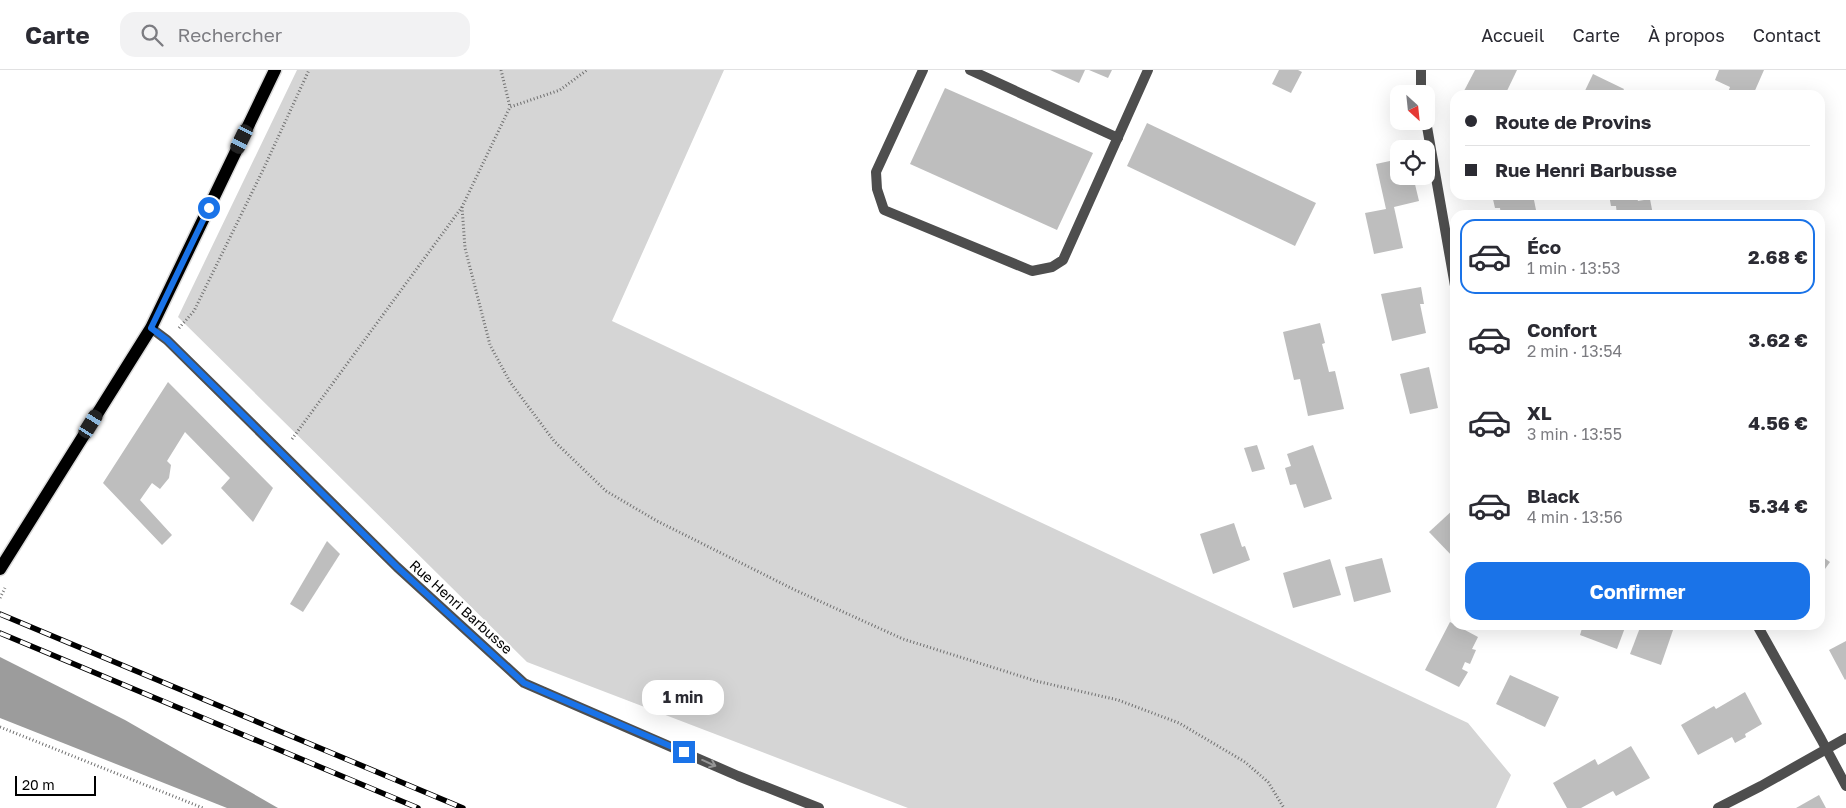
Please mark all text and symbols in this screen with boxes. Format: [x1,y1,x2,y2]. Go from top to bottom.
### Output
search box [120,12,470,57]
text: Carte [25,20,90,49]
icon: search [138,21,166,49]
text: Rechercher [178,23,282,46]
text: Accueil [1481,24,1545,46]
text: Carte [1573,24,1620,46]
text: À propos [1648,24,1725,46]
text: Contact [1753,24,1821,46]
north arrow [1390,85,1435,130]
map controls [1390,85,1435,185]
text: Route de Provins [1495,110,1651,133]
car [228,122,255,156]
button: locate [1390,140,1435,185]
text: Rue Henri Barbusse [1495,158,1677,181]
route start [198,197,220,219]
icon: car [1467,234,1512,279]
text: Éco [1527,235,1561,258]
text: 2.68 € [1748,245,1808,268]
text: 1 min · 13:53 [1527,258,1620,278]
icon: car [1467,317,1512,362]
text: Confort [1527,318,1597,341]
text: 3.62 € [1749,328,1808,351]
text: 2 min · 13:54 [1527,341,1622,361]
icon: car [1467,400,1512,445]
text: XL [1527,401,1552,424]
car [76,407,105,441]
text: 4.56 € [1748,411,1808,434]
text: 3 min · 13:55 [1527,424,1622,444]
icon: car [1467,483,1512,528]
text: Black [1527,484,1580,507]
text: 5.34 € [1749,494,1808,517]
text: 4 min · 13:56 [1527,507,1623,527]
street label: Rue Henri Barbusse [407,556,516,657]
button: Confirmer [1465,562,1810,620]
callout: 1 min [643,680,725,714]
text: 1 min [663,687,703,707]
route end [673,741,695,763]
one-way arrow [701,759,716,769]
scale bar [15,773,96,796]
text: 20 m [22,776,55,793]

